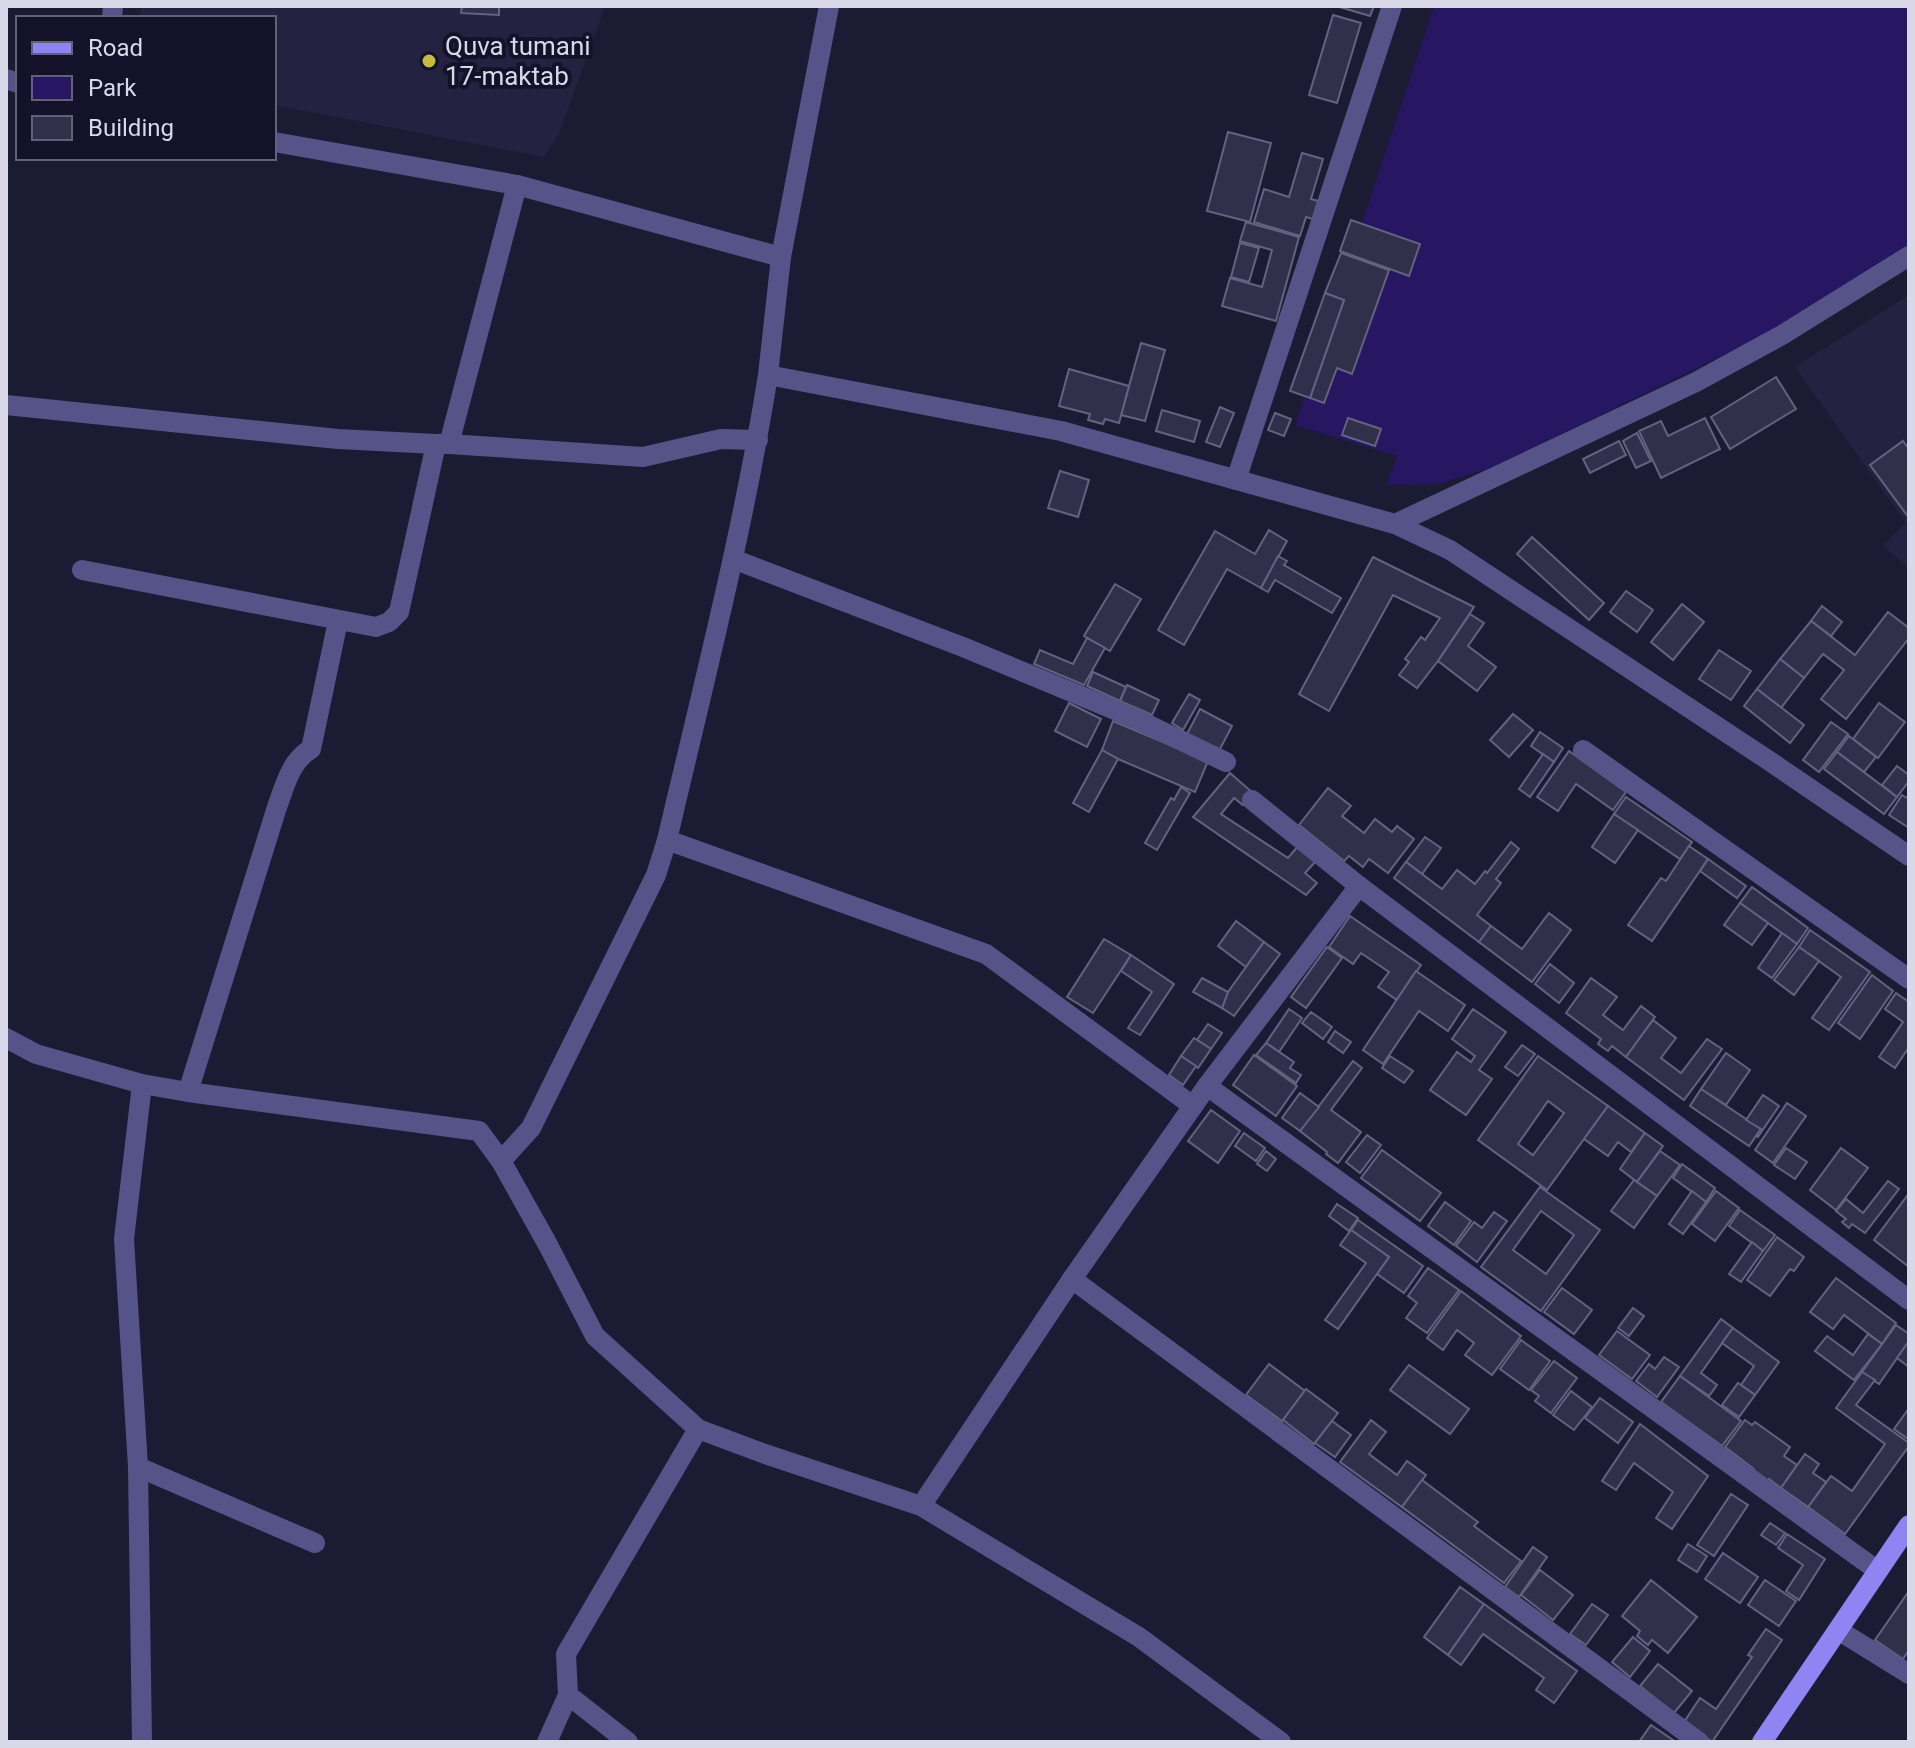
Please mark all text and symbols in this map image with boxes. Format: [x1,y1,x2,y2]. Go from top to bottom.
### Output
legend [16,16,276,160]
place label: Quva tumani 17-maktab [445,31,591,91]
text: Road [88,34,143,62]
marker: Quva tumani 17-maktab [420,52,438,70]
text: Park [88,74,137,102]
text: Building [88,114,174,142]

